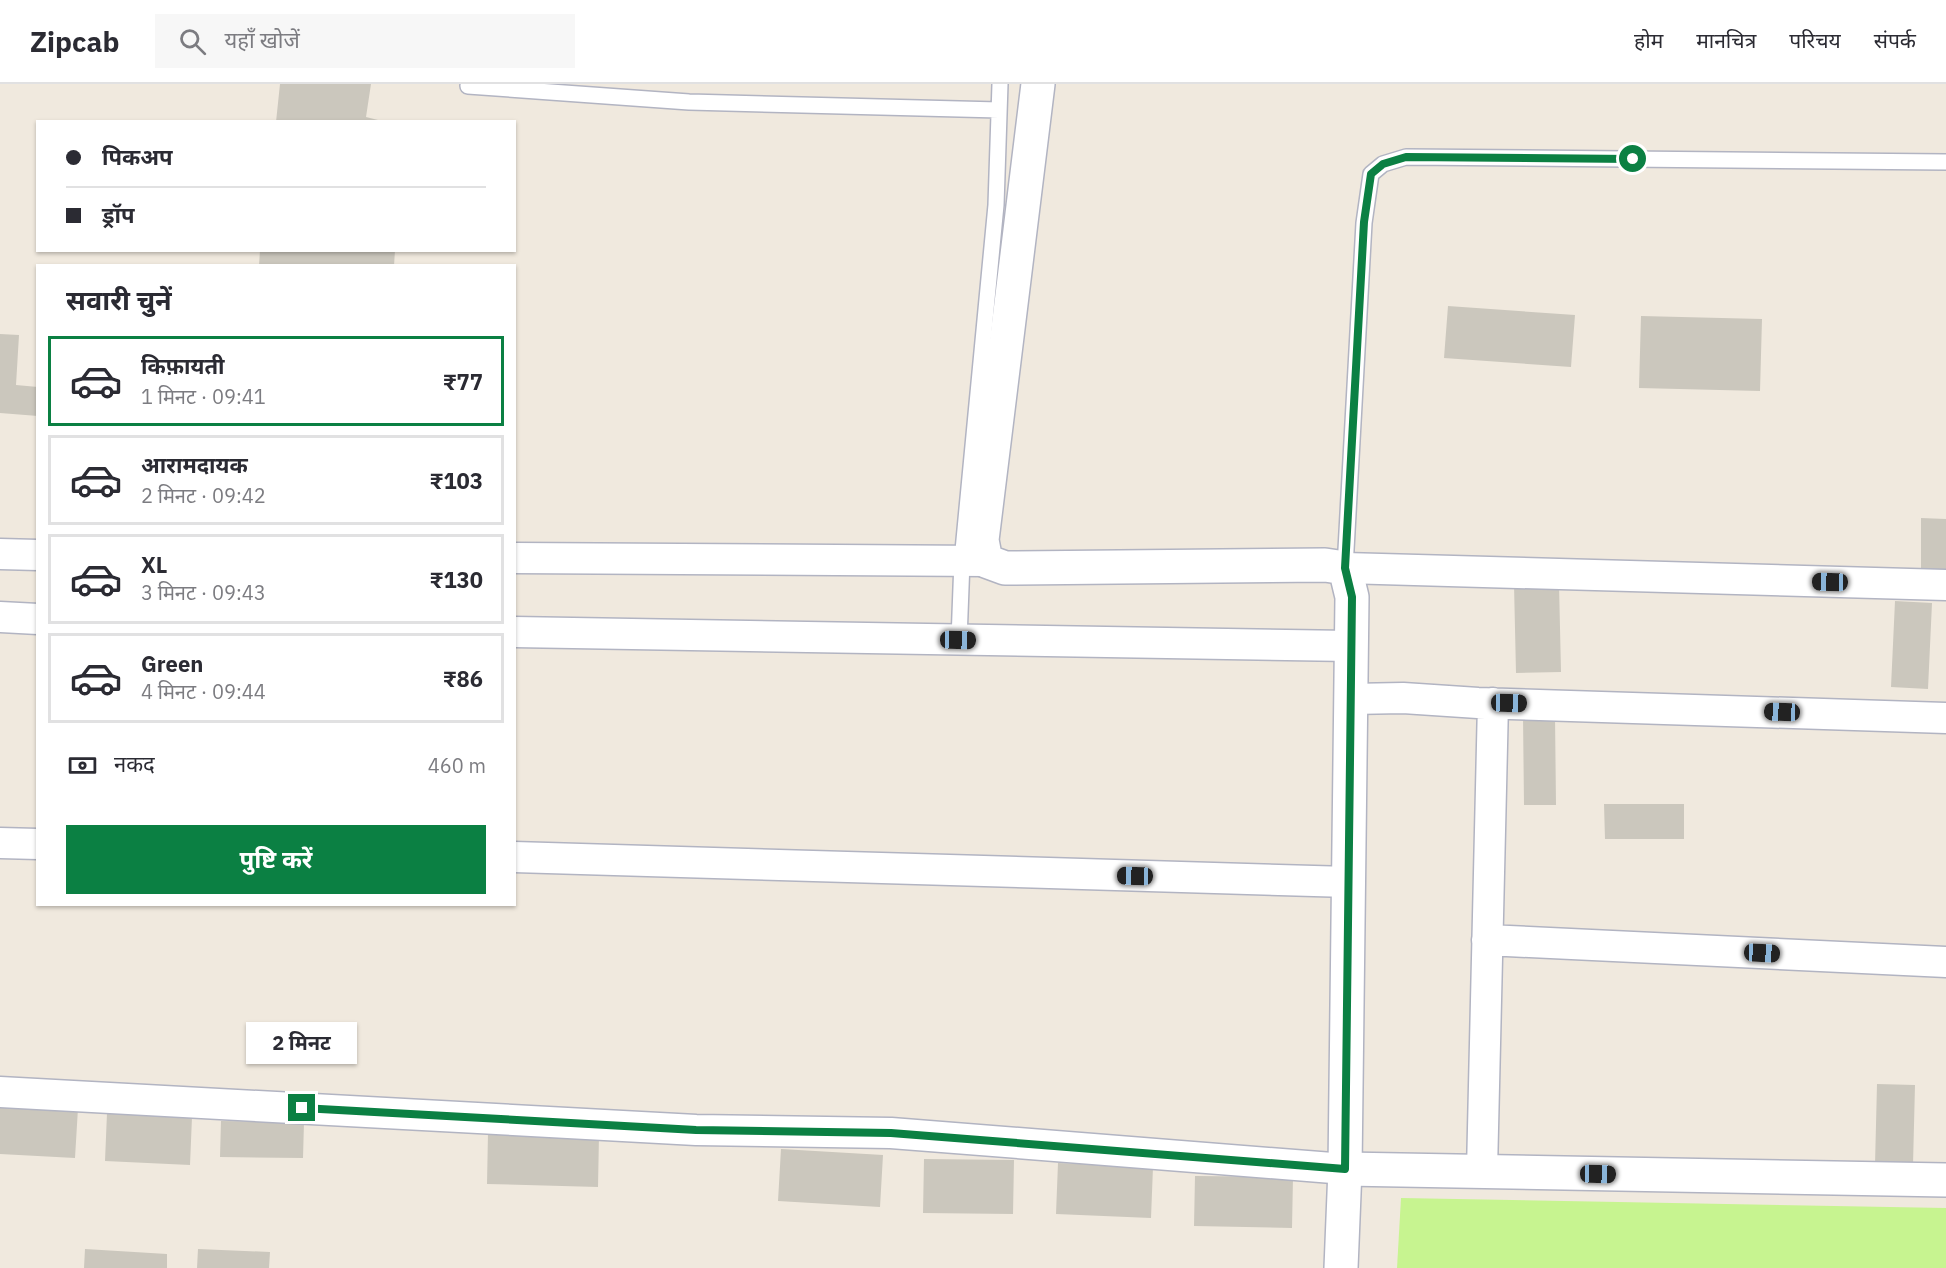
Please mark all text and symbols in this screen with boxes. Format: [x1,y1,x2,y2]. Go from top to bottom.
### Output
search box [155,14,575,68]
text: Zipcab [30,23,119,60]
icon: search [176,25,209,58]
text: यहाँ खोजें [224,25,300,54]
text: होम [1634,26,1663,54]
text: मानचित्र [1696,26,1756,54]
text: परिचय [1789,26,1841,54]
text: संपर्क [1874,26,1916,54]
text: पिकअप [102,142,173,171]
route start [1619,145,1646,172]
text: ड्रॉप [102,200,135,229]
text: सवारी चुनें [66,282,172,317]
text: किफ़ायती [141,351,225,380]
icon: car [69,354,123,408]
text: ₹77 [443,367,483,396]
text: 1 मिनट · 09:41 [141,383,266,410]
text: आरामदायक [141,450,248,479]
icon: car [69,453,123,507]
text: ₹103 [430,466,483,495]
text: 2 मिनट · 09:42 [141,482,266,509]
text: XL [141,550,167,579]
icon: car [69,552,123,606]
text: ₹130 [430,565,483,594]
car [1812,573,1848,591]
text: 3 मिनट · 09:43 [141,579,266,606]
car [940,631,976,649]
text: Green [141,649,203,678]
icon: car [69,651,123,705]
text: ₹86 [443,664,483,693]
text: 4 मिनट · 09:44 [141,678,266,705]
car [1491,694,1527,712]
car [1764,702,1800,722]
icon: cash [66,749,99,782]
text: नकद [114,749,155,778]
text: 460 m [428,752,486,779]
button: पुष्टि करें [66,825,486,894]
car [1117,867,1153,885]
car [1744,943,1780,963]
callout: 2 मिनट [246,1021,358,1063]
text: 2 मिनट [272,1029,331,1056]
route end [288,1094,315,1121]
car [1580,1165,1616,1183]

